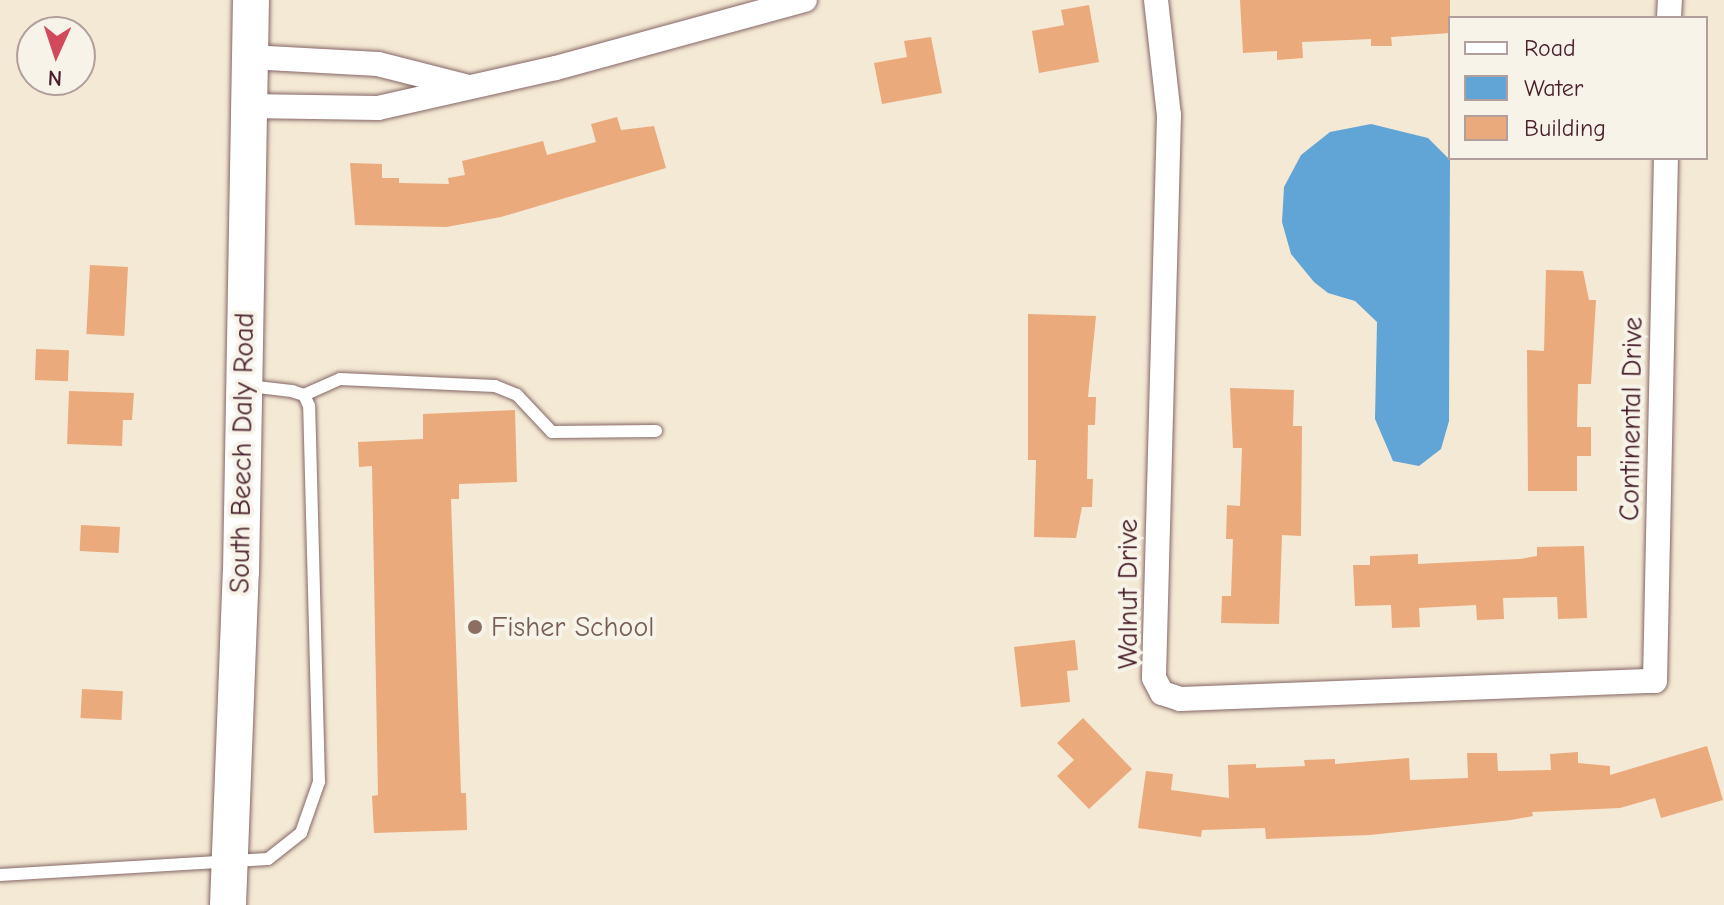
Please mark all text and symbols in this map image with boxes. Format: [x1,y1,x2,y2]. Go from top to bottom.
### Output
north arrow [16,16,96,96]
legend [1448,16,1708,160]
text: Road [1524,34,1576,62]
text: N [47,65,63,91]
text: Water [1524,74,1583,102]
text: Building [1524,114,1606,142]
street label: South Beech Daly Road [223,312,261,594]
street label: Continental Drive [1612,317,1650,521]
street label: Walnut Drive [1111,519,1145,669]
place label: Fisher School [491,610,654,644]
marker: Fisher School [466,618,484,636]

